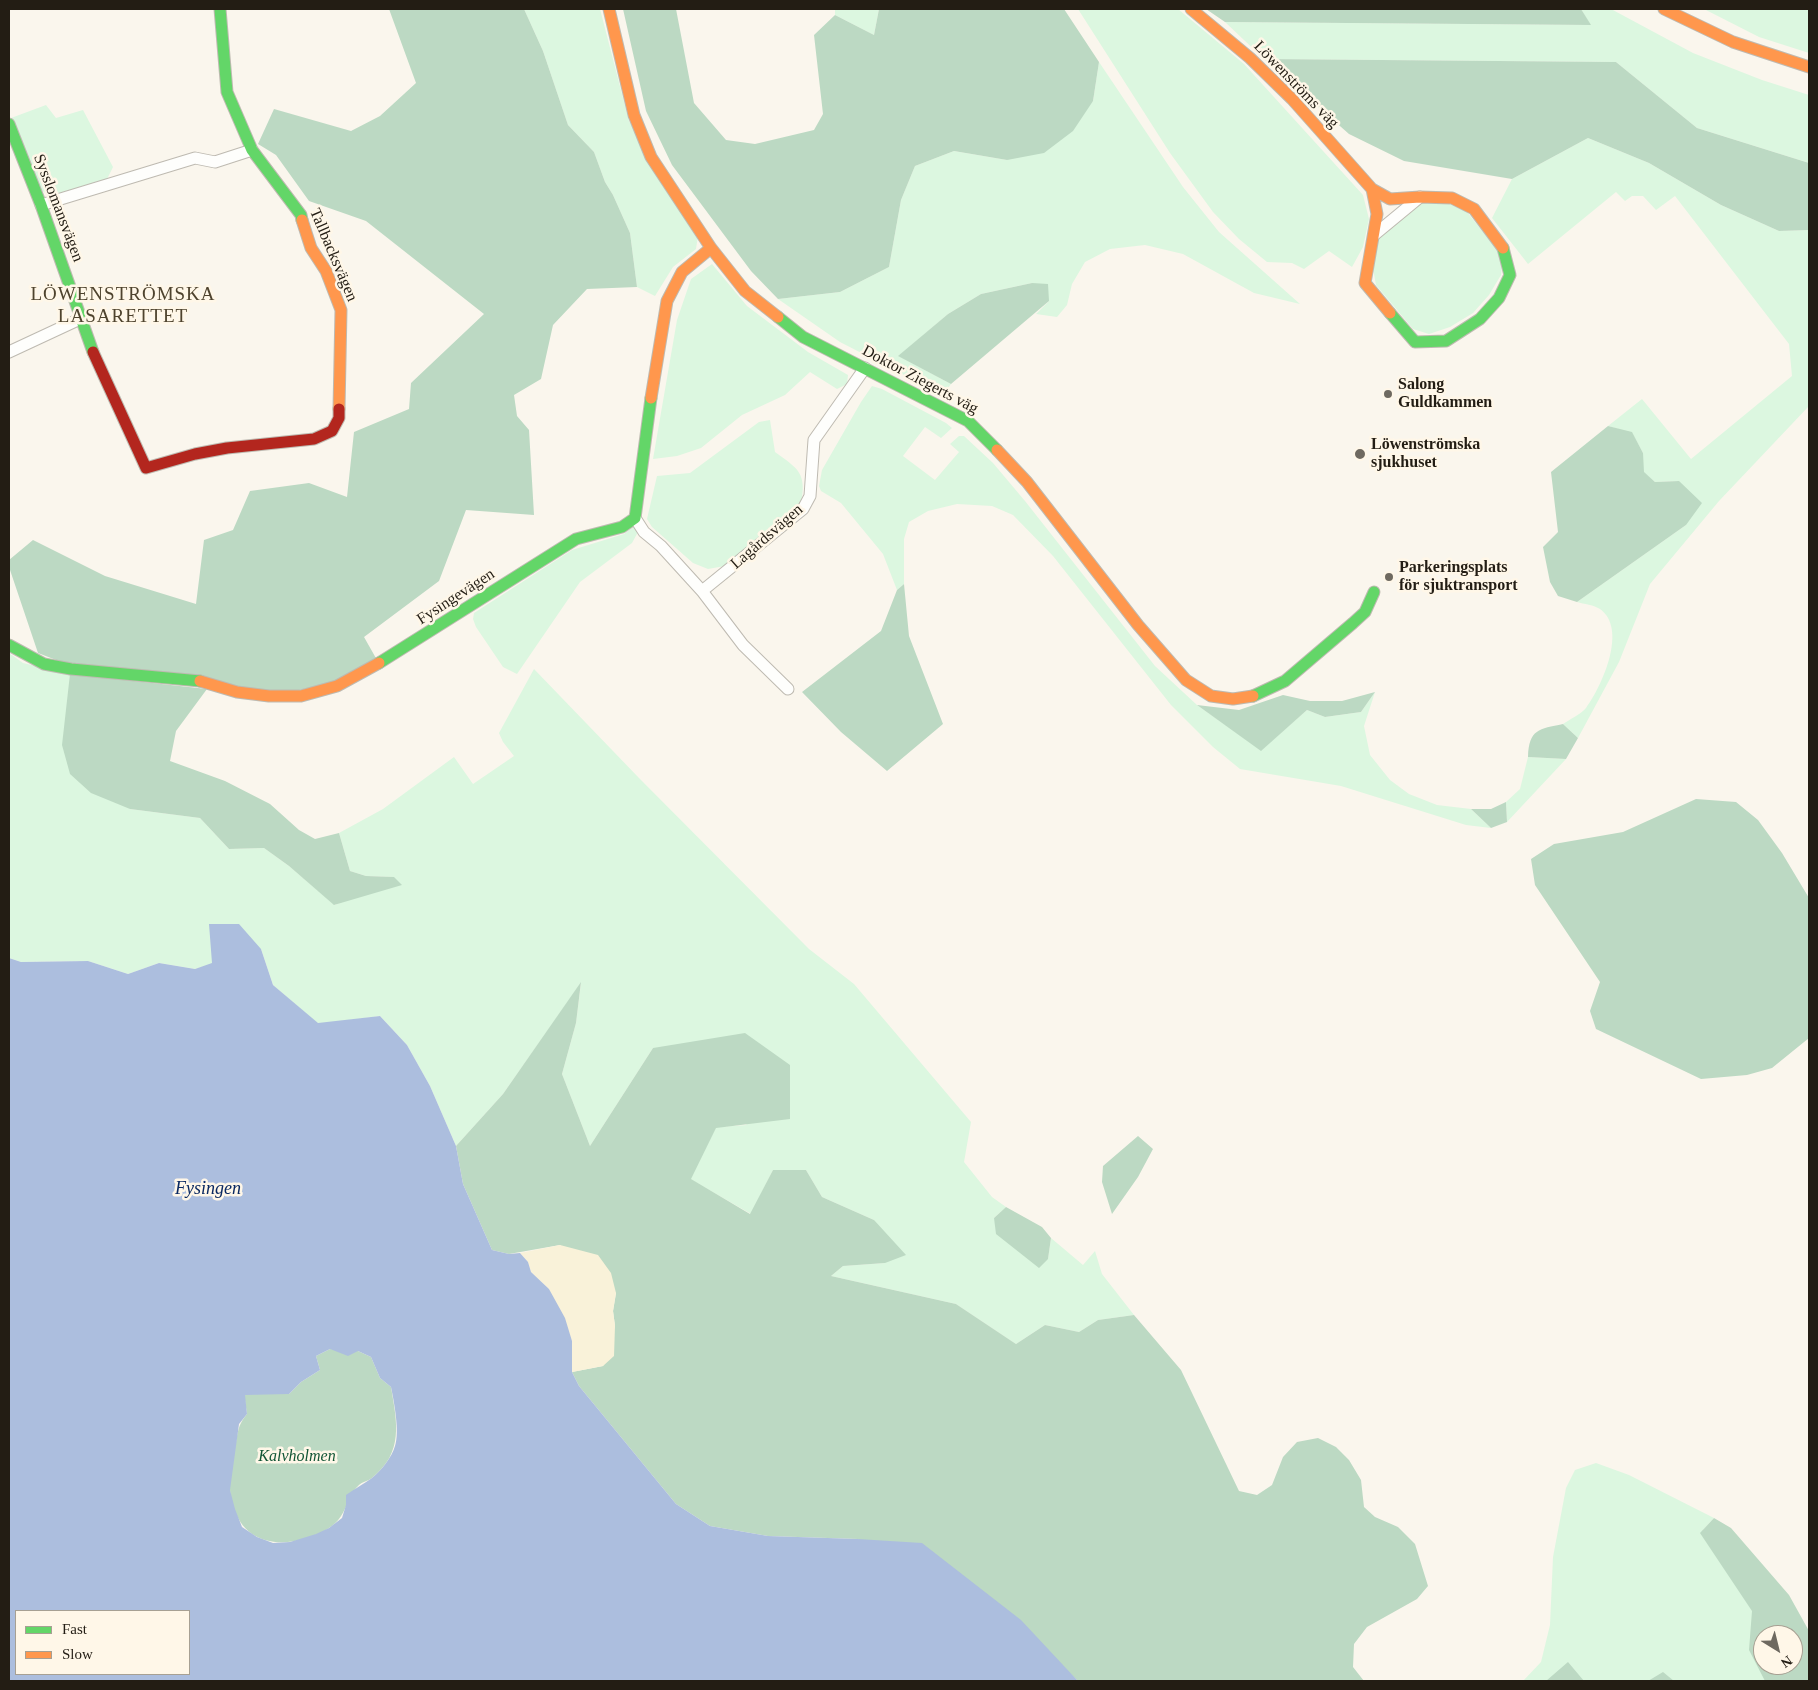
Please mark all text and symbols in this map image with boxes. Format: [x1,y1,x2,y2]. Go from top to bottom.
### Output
street label: Löwenströms väg [1249,37,1343,133]
street label: Sysslomansvägen [29,151,87,265]
street label: Tallbacksvägen [305,206,361,304]
district label: LÖWENSTRÖMSKA LASARETTET [29,284,217,328]
street label: Doktor Ziegerts väg [859,341,981,419]
place label: Salong Guldkammen [1398,375,1492,413]
marker: Salong Guldkammen [1382,388,1394,400]
place label: Löwenströmska sjukhuset [1371,435,1480,473]
marker: Löwenströmska sjukhuset [1353,447,1367,461]
street label: Lagårdsvägen [727,500,807,574]
place label: Parkeringsplats för sjuktransport [1399,558,1518,596]
street label: Fysingevägen [414,565,498,629]
marker: Parkeringsplats för sjuktransport [1383,571,1395,583]
water label: Fysingen [175,1178,241,1200]
park label: Kalvholmen [258,1447,336,1467]
legend [15,1610,190,1675]
text: Fast [62,1621,87,1637]
north arrow [1753,1625,1803,1675]
text: Slow [62,1646,93,1662]
text: N [1778,1653,1795,1671]

